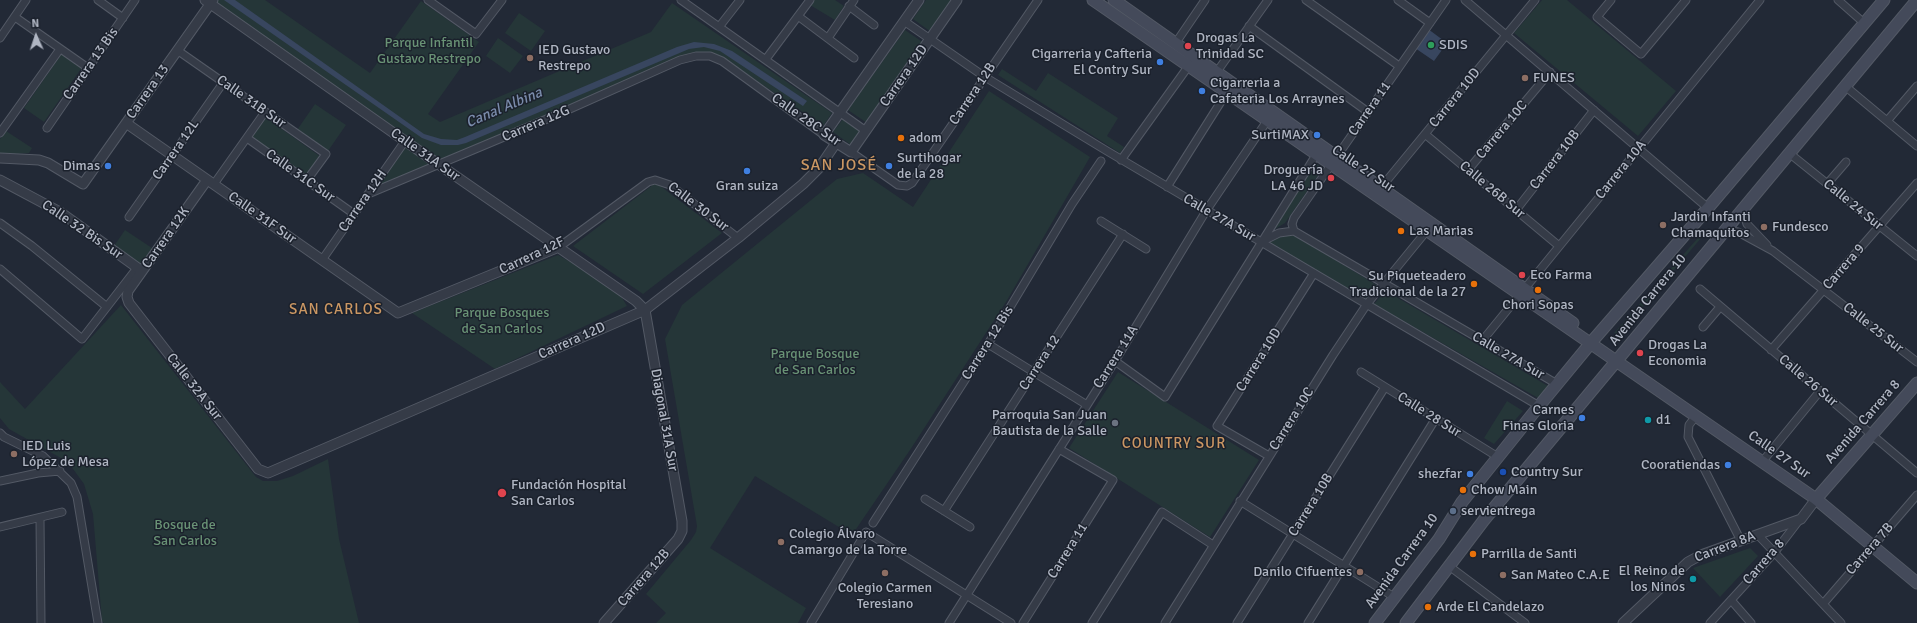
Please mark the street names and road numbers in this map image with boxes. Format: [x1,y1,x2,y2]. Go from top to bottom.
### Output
street label: Carrera 13 Bis [60,25,122,103]
street label: Carrera 12D [876,42,932,110]
street label: Carrera 12B [946,60,1000,128]
street label: Carrera 13 [123,61,173,123]
street label: Carrera 10D [1426,65,1484,131]
street label: Calle 31B Sur [213,72,289,132]
street label: Carrera 11 [1345,78,1395,140]
street label: Calle 28C Sur [768,90,844,150]
street label: Carrera 10C [1473,97,1531,163]
street label: Carrera 12G [500,102,572,146]
street label: Carrera 12L [149,117,203,183]
street label: Calle 31A Sur [387,125,463,185]
street label: Carrera 10B [1526,127,1584,193]
street label: Carrera 10A [1592,137,1650,203]
street label: Calle 27 Sur [1328,142,1398,196]
street label: Calle 31C Sur [262,146,338,206]
street label: Calle 26B Sur [1456,158,1528,222]
street label: Carrera 12H [335,167,391,235]
street label: Calle 24 Sur [1820,176,1886,234]
street label: Calle 30 Sur [664,179,732,235]
street label: Calle 31F Sur [225,188,299,248]
street label: Calle 27A Sur [1180,191,1258,245]
street label: Calle 32 Bis Sur [38,197,126,263]
street label: Carrera 12K [139,204,193,272]
street label: Carrera 12F [497,234,567,278]
street label: Carrera 9 [1820,241,1868,293]
street label: Avenida Carrera 10 [1606,251,1690,349]
street label: Calle 25 Sur [1839,299,1907,357]
street label: Carrera 12 Bis [959,303,1017,383]
street label: Carrera 12D [536,319,608,363]
street label: Carrera 11A [1090,322,1142,392]
street label: Carrera 10D [1233,325,1285,395]
street label: Calle 27A Sur [1469,329,1547,383]
street label: Carrera 12 [1016,332,1064,394]
street label: Calle 32A Sur [163,350,225,424]
street label: Calle 26 Sur [1775,351,1841,411]
street label: Diagonal 31A Sur [647,367,681,473]
street label: Avenida Carrera 8 [1822,377,1904,467]
street label: Carrera 10C [1266,384,1318,454]
street label: Calle 28 Sur [1394,389,1464,441]
street label: Calle 27 Sur [1745,427,1813,483]
street label: Carrera 10B [1285,470,1337,540]
street label: Avenida Carrera 10 [1362,510,1442,612]
street label: Carrera 7B [1843,519,1897,579]
street label: Carrera 11 [1044,520,1092,582]
street label: Carrera 8A [1692,528,1758,566]
street label: Carrera 8 [1740,536,1788,588]
street label: Carrera 12B [614,546,674,610]

